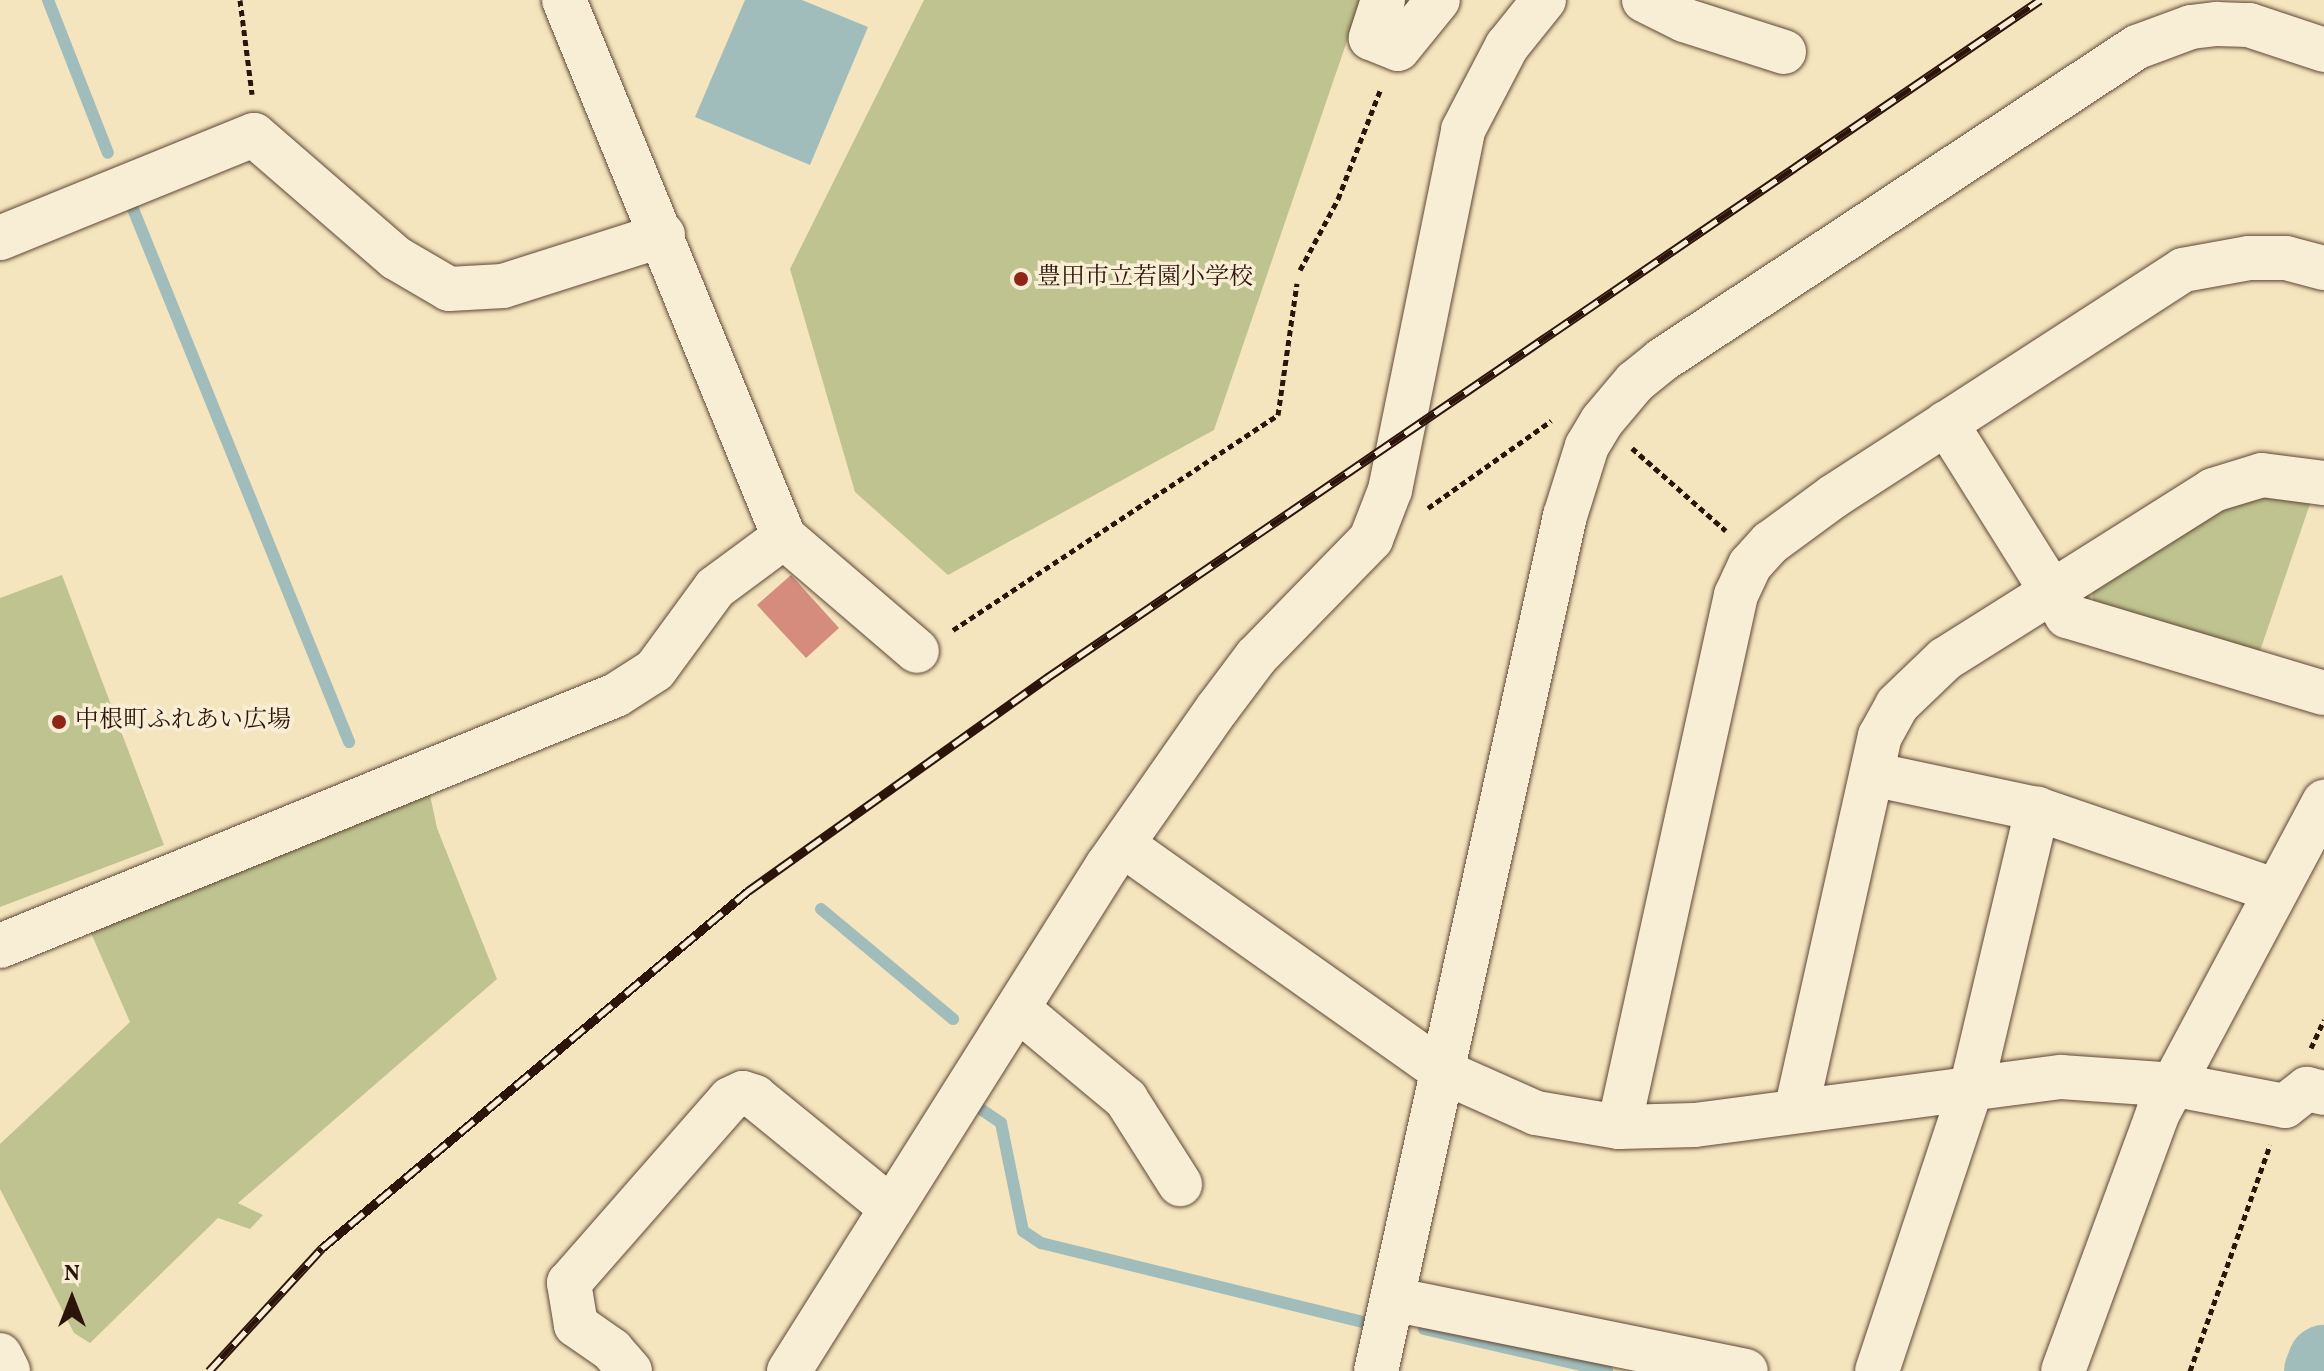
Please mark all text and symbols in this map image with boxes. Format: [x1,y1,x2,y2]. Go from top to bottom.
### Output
place label: 豊田市立若園小学校 [1037,265,1253,293]
marker: 豊田市立若園小学校 [1012,270,1030,288]
place label: 中根町ふれあい広場 [75,708,291,736]
marker: 中根町ふれあい広場 [50,713,68,731]
north arrow [32,1259,112,1339]
text: N [64,1259,80,1290]

